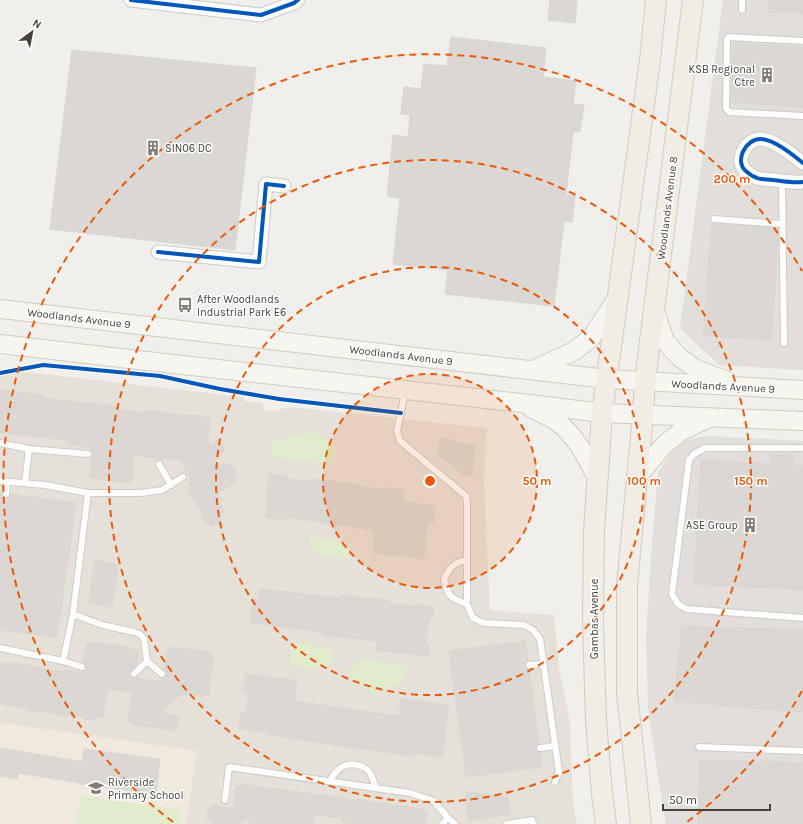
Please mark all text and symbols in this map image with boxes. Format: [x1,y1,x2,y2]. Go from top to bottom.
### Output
north arrow [12,12,52,52]
text: N [30,16,44,32]
place label: KSB Regional Ctre [689,63,755,89]
building icon: KSB Regional Ctre [758,66,776,84]
building icon: SIN06 DC [144,139,162,157]
place label: SIN06 DC [165,142,212,155]
street label: Woodlands Avenue 8 [655,155,680,261]
text: 200 m [714,172,750,186]
place label: After Woodlands Industrial Park E6 [197,293,286,319]
bus stop icon: After Woodlands Industrial Park E6 [176,296,194,314]
street label: Woodlands Avenue 9 [27,306,131,331]
street label: Woodlands Avenue 9 [349,343,453,368]
street label: Woodlands Avenue 9 [671,377,775,396]
centre of rings [423,474,437,488]
text: 50 m [523,474,552,488]
text: 100 m [627,474,661,488]
text: 150 m [734,474,768,488]
building icon: ASE Group [741,516,759,534]
place label: ASE Group [686,519,738,532]
street label: Gambas Avenue [588,578,601,659]
place label: Riverside Primary School [108,776,183,802]
school or university icon: Riverside Primary School [87,779,105,797]
scale bar [663,786,770,812]
text: 50 m [669,793,697,807]

